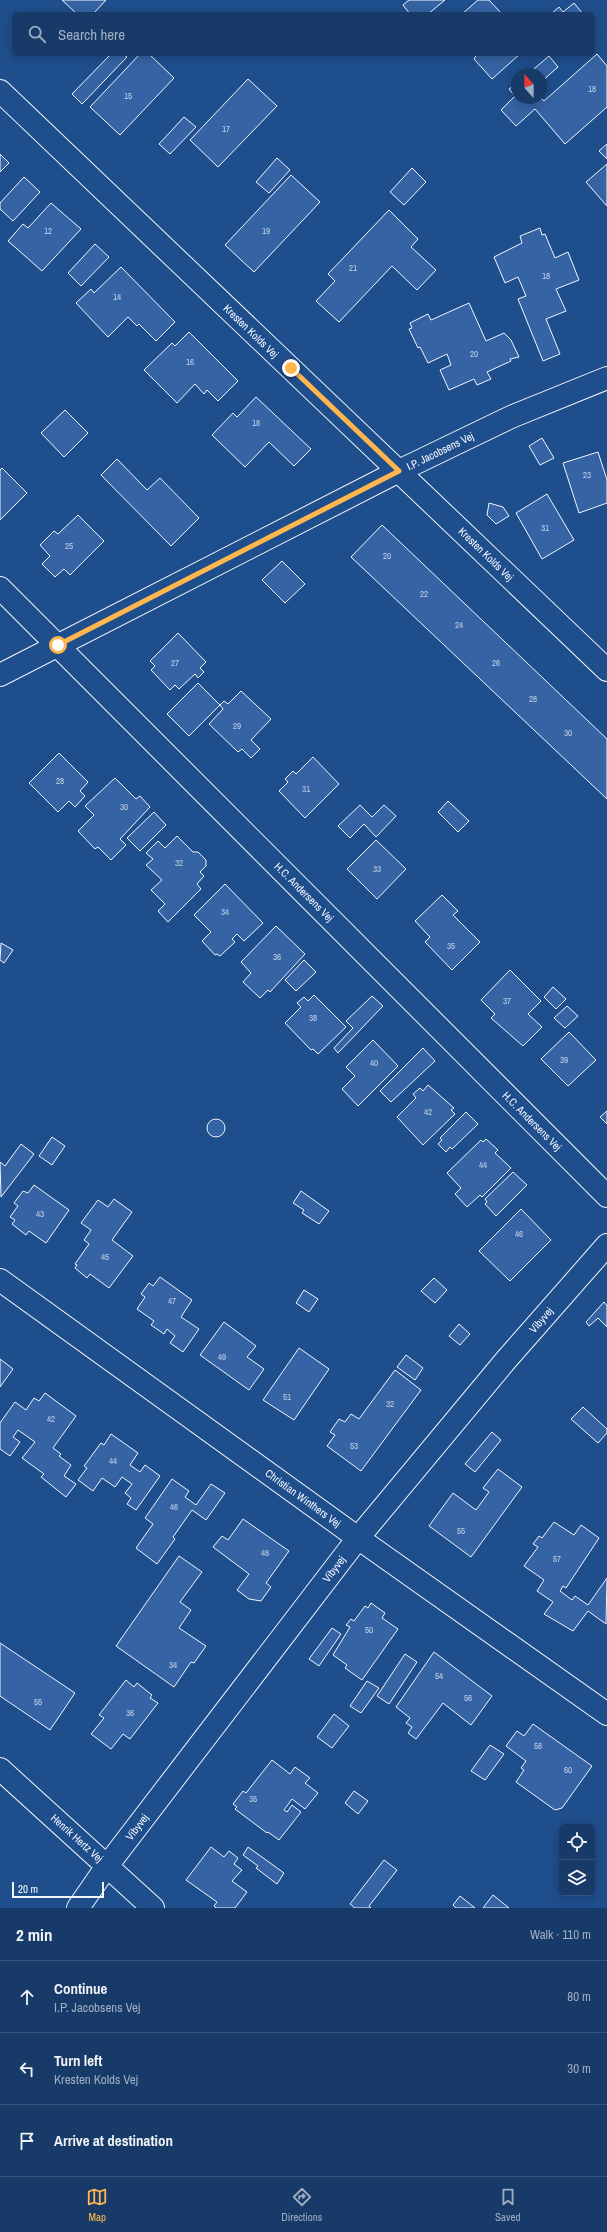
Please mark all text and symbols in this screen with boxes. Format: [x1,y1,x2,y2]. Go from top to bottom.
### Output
search box [12,12,595,56]
icon: search [26,23,48,45]
text: Search here [58,24,125,45]
north arrow [511,68,547,104]
house number: 18 [588,83,596,95]
house number: 15 [124,90,132,102]
house number: 17 [222,123,230,135]
house number: 12 [44,225,52,237]
house number: 19 [262,225,270,237]
house number: 21 [349,262,357,274]
house number: 18 [542,270,550,282]
house number: 14 [113,291,121,303]
street label: Kresten Kolds Vej [221,301,281,361]
house number: 20 [470,348,478,360]
house number: 16 [186,356,194,368]
route end [282,359,300,377]
house number: 18 [252,417,260,429]
street label: I.P. Jacobsens Vej [404,429,476,473]
house number: 23 [583,469,591,481]
house number: 31 [541,522,549,534]
street label: Kresten Kolds Vej [456,524,516,584]
house number: 25 [65,540,73,552]
house number: 20 [383,550,391,562]
house number: 22 [420,588,428,600]
house number: 24 [455,619,463,631]
route start [49,636,67,654]
house number: 27 [171,657,179,669]
house number: 26 [492,657,500,669]
house number: 28 [529,693,537,705]
house number: 29 [233,720,241,732]
house number: 30 [564,727,572,739]
house number: 28 [56,775,64,787]
house number: 31 [302,783,310,795]
house number: 30 [120,801,128,813]
house number: 32 [175,857,183,869]
street label: H.C. Andersens Vej [271,859,337,925]
house number: 33 [373,863,381,875]
house number: 34 [221,906,229,918]
house number: 35 [447,940,455,952]
house number: 36 [273,951,281,963]
house number: 37 [503,995,511,1007]
house number: 38 [309,1012,317,1024]
house number: 39 [560,1054,568,1066]
house number: 40 [370,1057,378,1069]
street label: H.C. Andersens Vej [499,1088,565,1154]
house number: 42 [424,1106,432,1118]
house number: 44 [479,1159,487,1171]
house number: 43 [36,1208,44,1220]
house number: 46 [515,1228,523,1240]
house number: 45 [101,1251,109,1263]
house number: 47 [168,1295,176,1307]
street label: Vibyvej [526,1304,556,1336]
house number: 49 [218,1351,226,1363]
house number: 51 [283,1391,291,1403]
house number: 32 [386,1398,394,1410]
house number: 42 [47,1413,55,1425]
house number: 53 [350,1440,358,1452]
house number: 44 [109,1455,117,1467]
street label: Christian Winthers Vej [262,1466,344,1530]
house number: 46 [170,1501,178,1513]
house number: 55 [457,1525,465,1537]
house number: 48 [261,1547,269,1559]
street label: Vibyvej [320,1553,348,1585]
house number: 57 [553,1553,561,1565]
house number: 50 [365,1624,373,1636]
house number: 34 [169,1659,177,1671]
house number: 54 [435,1670,443,1682]
house number: 56 [464,1692,472,1704]
house number: 55 [34,1696,42,1708]
house number: 36 [126,1707,134,1719]
house number: 58 [534,1740,542,1752]
house number: 60 [564,1764,572,1776]
house number: 35 [249,1793,257,1805]
street label: Henrik Hertz Vej [48,1811,106,1865]
street label: Vibyvej [123,1811,151,1843]
map controls [559,1824,595,1896]
button: locate [559,1824,595,1860]
button: layers [559,1860,595,1896]
scale bar [12,1880,104,1899]
text: 20 m [18,1882,38,1896]
text: 2 min [16,1923,52,1946]
text: Walk · 110 m [530,1926,591,1943]
text: Continue [54,1978,107,1999]
icon: ahead [16,1986,38,2008]
text: 80 m [567,1988,591,2005]
text: I.P. Jacobsens Vej [54,1999,140,2016]
text: Turn left [54,2050,102,2071]
icon: left [16,2058,38,2080]
text: 30 m [567,2060,591,2077]
text: Kresten Kolds Vej [54,2071,138,2088]
icon: arrive [16,2130,38,2152]
text: Arrive at destination [54,2130,173,2151]
tab: Map [86,2186,108,2224]
tab: Directions [281,2186,322,2224]
tab: Saved [495,2186,521,2224]

